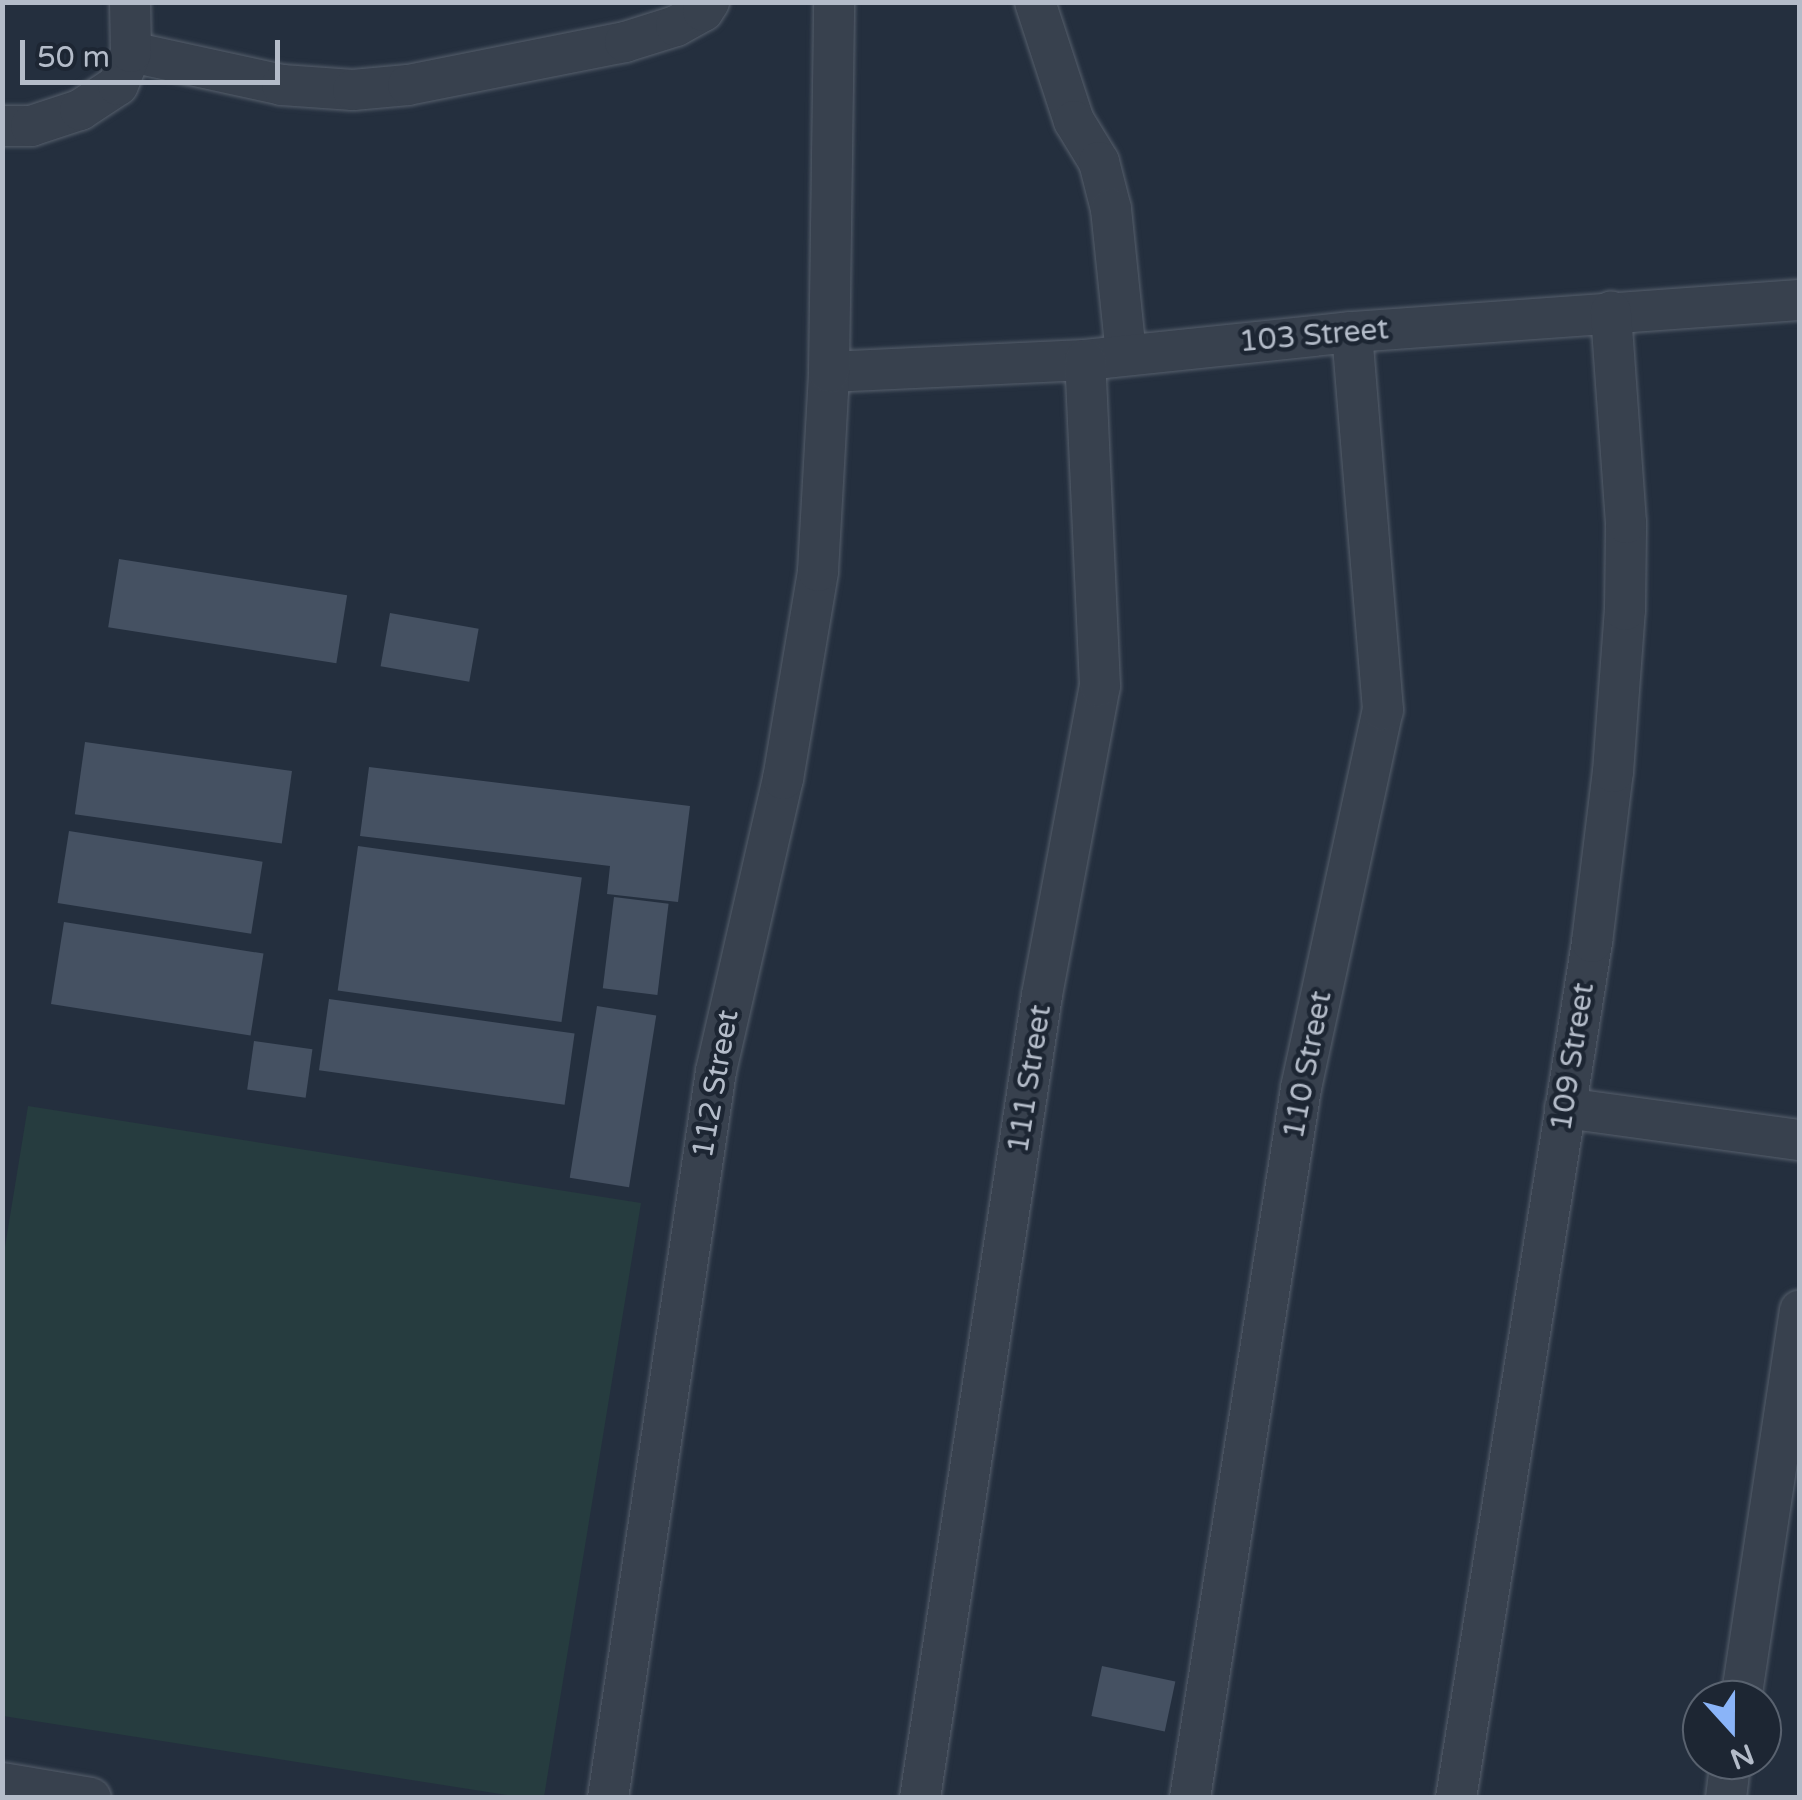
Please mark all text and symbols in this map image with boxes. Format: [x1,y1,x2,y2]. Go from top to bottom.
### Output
scale bar [25,20,285,82]
text: 50 m [37,39,110,76]
street label: 103 Street [1238,312,1390,360]
street label: 109 Street [1543,980,1603,1134]
street label: 110 Street [1276,988,1340,1142]
street label: 111 Street [1000,1002,1060,1156]
street label: 112 Street [685,1007,747,1161]
north arrow [1682,1680,1782,1780]
text: N [1725,1736,1759,1776]

